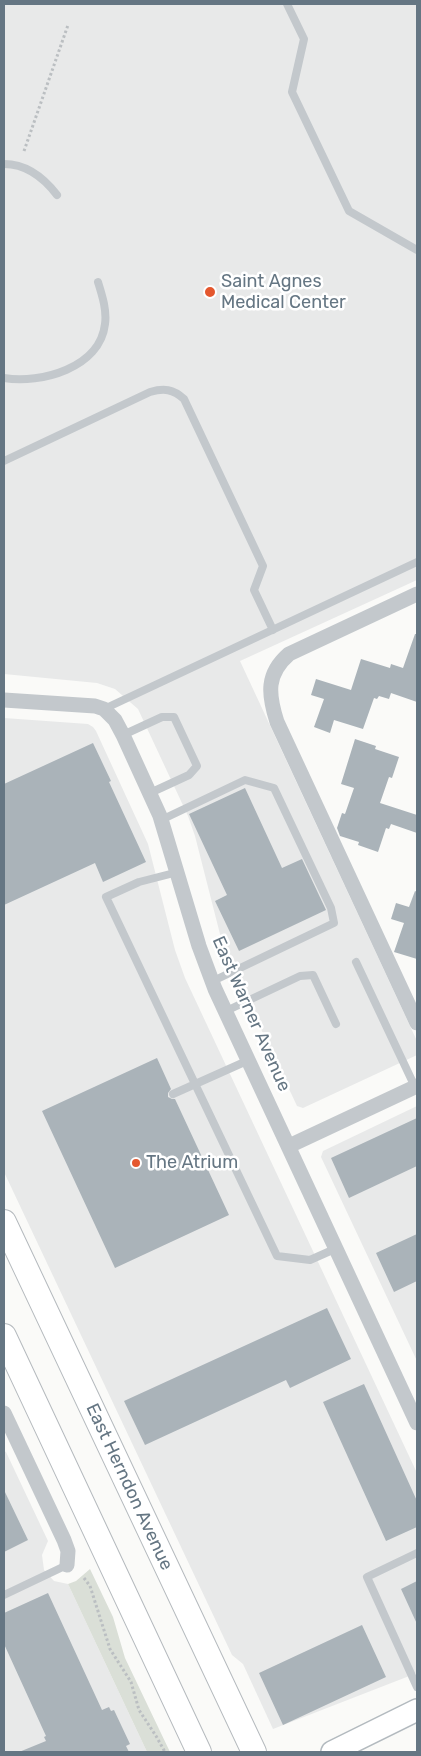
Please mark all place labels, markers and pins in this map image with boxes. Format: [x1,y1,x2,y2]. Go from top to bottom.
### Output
place label: Saint Agnes Medical Center [221,271,346,314]
marker: Saint Agnes Medical Center [203,285,217,299]
place label: The Atrium [146,1152,238,1174]
marker: The Atrium [130,1157,142,1169]

